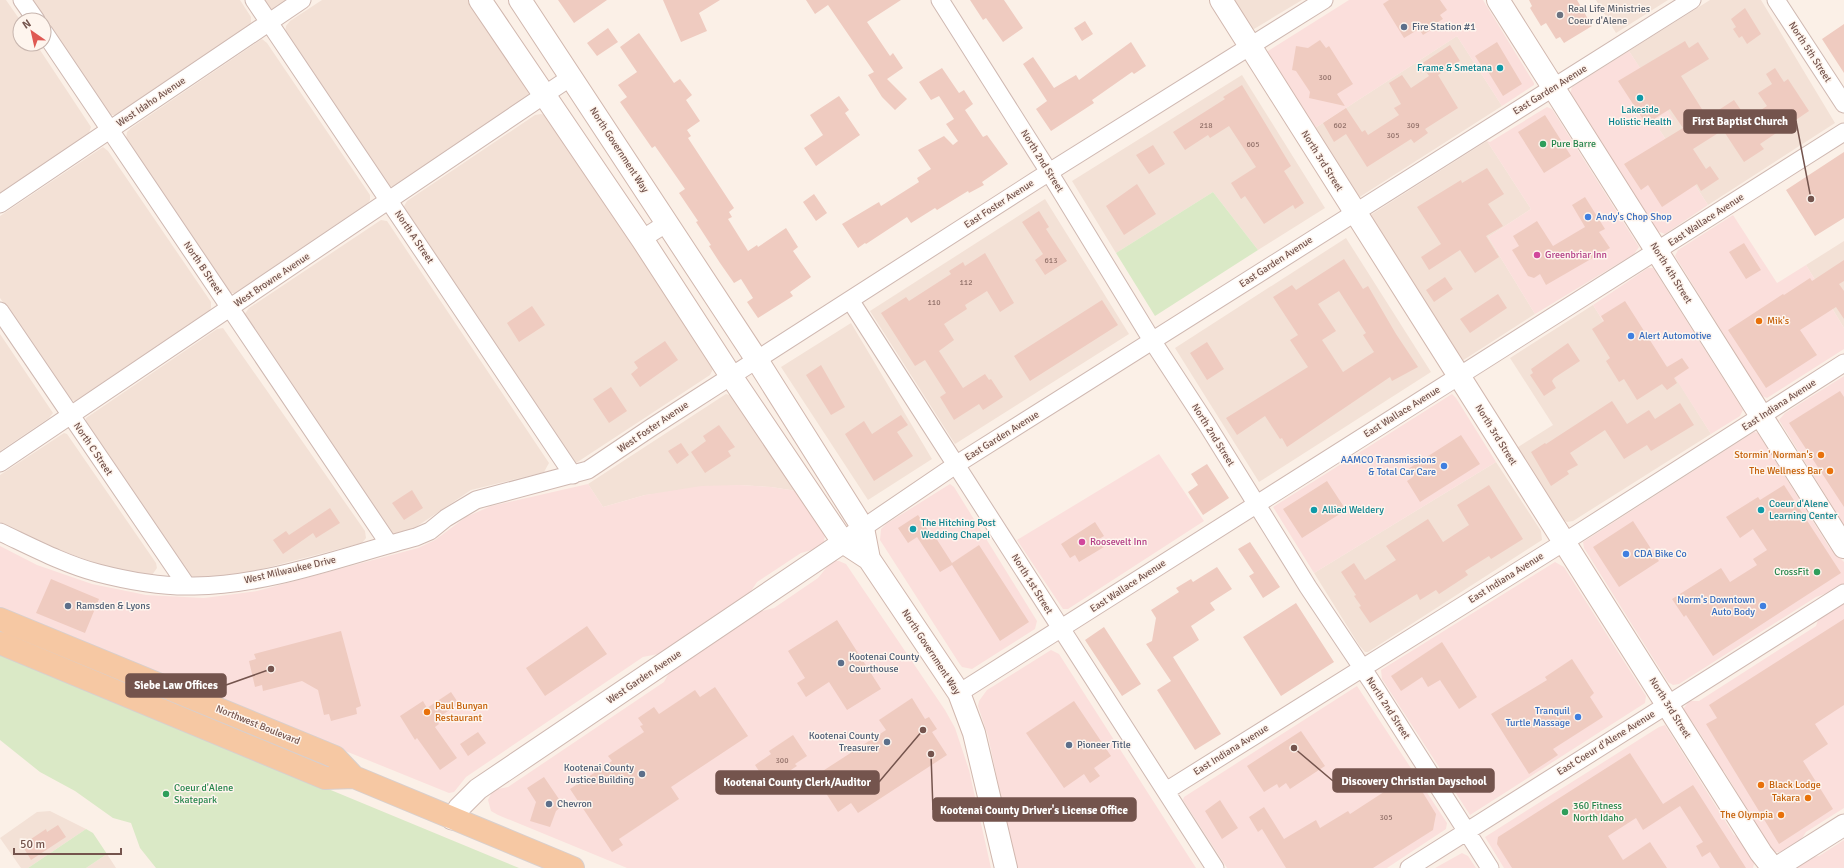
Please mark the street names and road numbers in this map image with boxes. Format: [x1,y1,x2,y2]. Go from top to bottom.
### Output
street label: North 5th Street [1786,20,1834,85]
street label: East Garden Avenue [1511,62,1589,118]
street label: West Idaho Avenue [114,74,188,130]
street label: North Government Way [587,105,651,195]
street label: North 2nd Street [1018,128,1066,195]
street label: North 3rd Street [1298,128,1346,194]
street label: East Foster Avenue [962,177,1036,231]
street label: East Wallace Avenue [1666,191,1746,249]
street label: North A Street [392,208,436,266]
street label: East Garden Avenue [1237,234,1315,290]
street label: North B Street [181,239,225,297]
street label: North 4th Street [1647,240,1695,306]
street label: West Browne Avenue [232,250,312,310]
street label: East Indiana Avenue [1740,376,1818,434]
street label: East Wallace Avenue [1362,384,1442,440]
street label: West Foster Avenue [615,399,691,455]
street label: North 2nd Street [1189,402,1237,469]
street label: North 3rd Street [1472,402,1520,468]
street label: East Garden Avenue [963,408,1041,464]
street label: North C Street [71,420,115,478]
street label: East Indiana Avenue [1466,550,1546,606]
street label: North 1st Street [1009,552,1056,617]
street label: West Milwaukee Drive [243,554,337,586]
street label: East Wallace Avenue [1088,557,1168,615]
street label: North Government Way [899,607,963,697]
street label: West Garden Avenue [604,648,684,706]
street label: North 2nd Street [1364,675,1413,742]
street label: North 3rd Street [1646,675,1694,741]
street label: Northwest Boulevard [214,703,302,747]
street label: East Coeur d'Alene Avenue [1555,708,1657,778]
street label: East Indiana Avenue [1191,722,1271,778]

